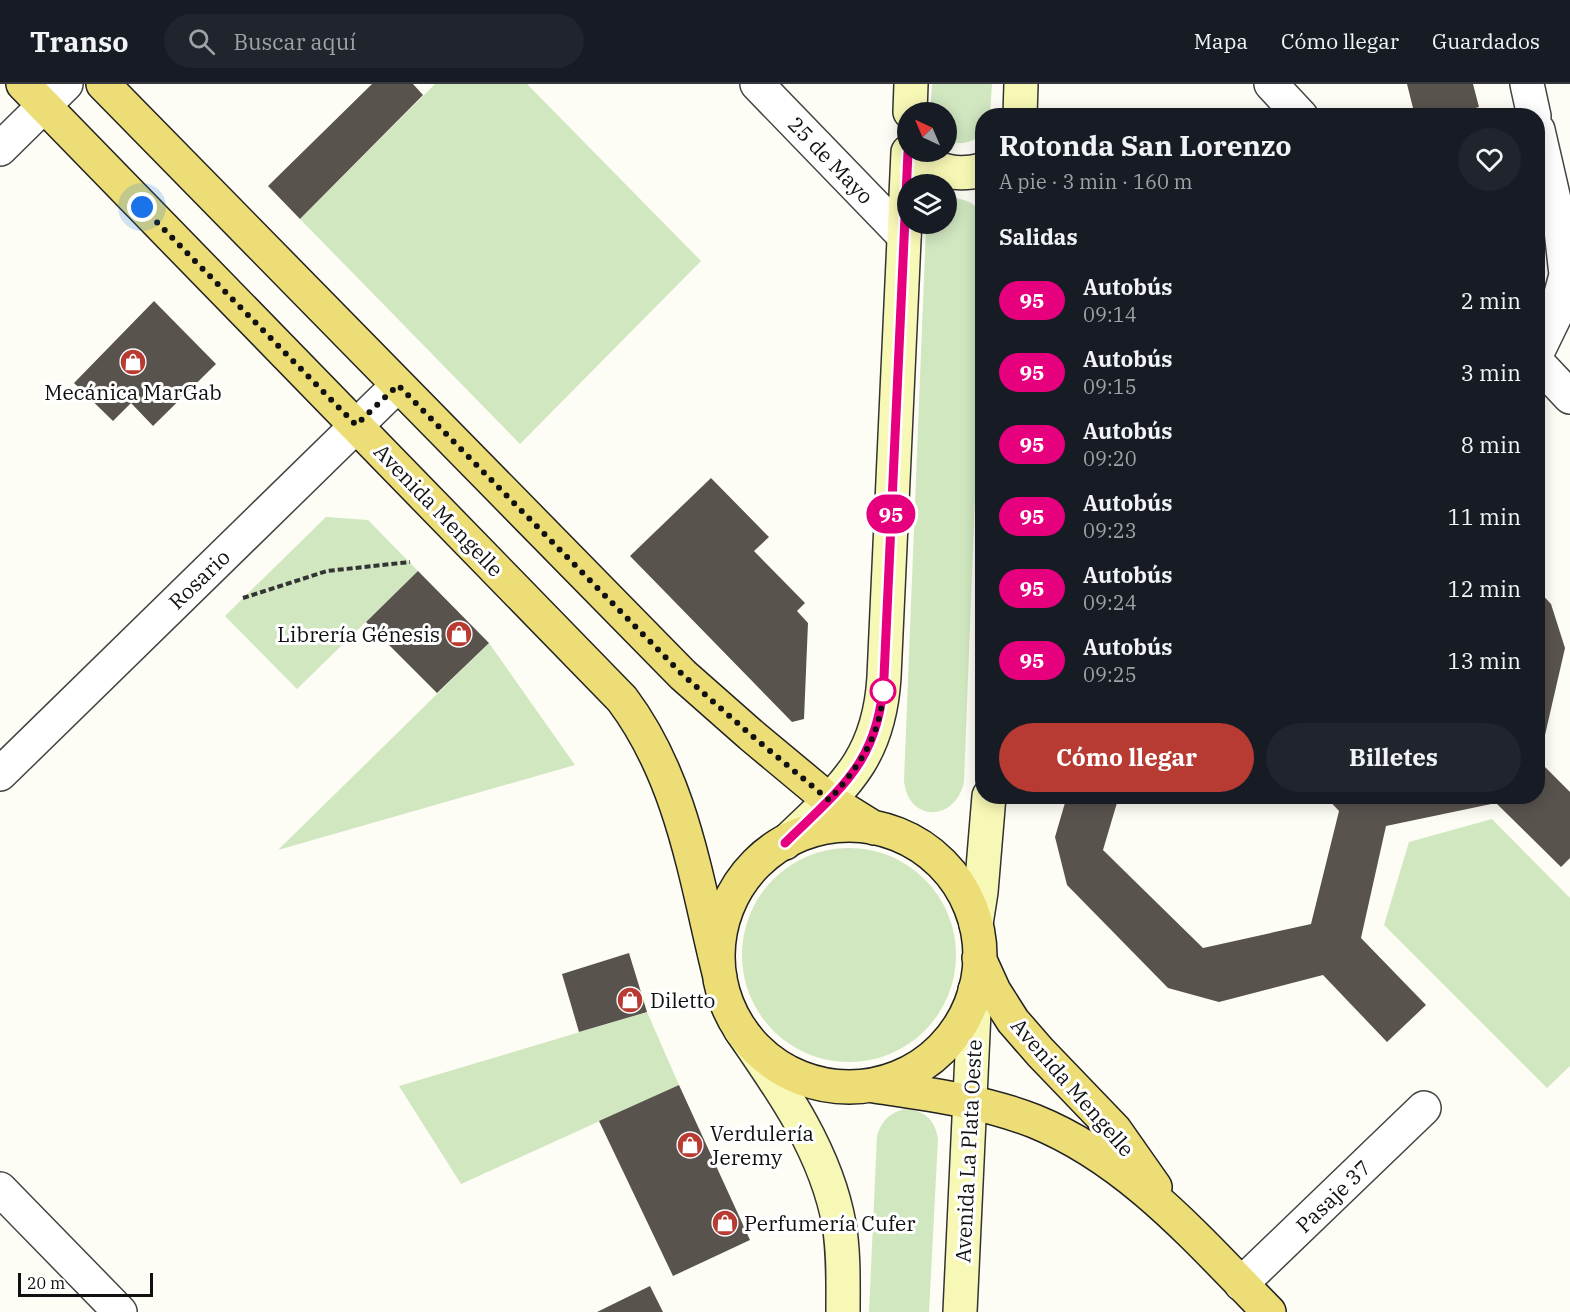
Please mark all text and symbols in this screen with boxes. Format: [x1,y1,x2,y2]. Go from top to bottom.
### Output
search box [164,14,584,68]
text: Transo [30,23,128,60]
icon: search [185,25,218,58]
text: Buscar aquí [233,27,356,56]
text: Mapa [1194,27,1248,55]
text: Cómo llegar [1281,27,1399,55]
text: Guardados [1432,27,1540,55]
north arrow [897,102,957,162]
map controls [897,102,957,234]
street label: 25 de Mayo [782,110,880,210]
text: Rotonda San Lorenzo [999,127,1291,164]
button: heart [1458,128,1521,191]
text: A pie · 3 min · 160 m [999,168,1193,195]
button: layers [897,174,957,234]
your location [127,192,157,222]
text: Salidas [999,222,1078,251]
text: Autobús [1083,272,1172,301]
text: 95 [1019,286,1045,314]
text: 2 min [1461,286,1521,315]
text: 09:14 [1083,301,1137,328]
text: Autobús [1083,344,1172,373]
shop icon: Mecánica MarGab [118,347,148,377]
text: 95 [1019,358,1045,386]
text: 3 min [1461,358,1521,387]
text: 09:15 [1083,373,1137,400]
place label: Mecánica MarGab [44,378,222,406]
text: Autobús [1083,416,1172,445]
text: 95 [1019,430,1045,458]
text: 8 min [1461,430,1521,459]
street label: Avenida Mengelle [368,437,510,583]
text: 09:20 [1083,445,1137,472]
text: Autobús [1083,488,1172,517]
line badge: 95 [864,494,918,534]
text: 95 [878,500,904,528]
text: 95 [1019,502,1045,530]
text: 11 min [1448,502,1521,531]
text: 09:23 [1083,517,1137,544]
street label: Rosario [162,543,236,615]
text: Autobús [1083,560,1172,589]
text: 95 [1019,574,1045,602]
text: 12 min [1448,574,1521,603]
text: 09:24 [1083,589,1137,616]
shop icon: Librería Génesis [444,619,474,649]
place label: Librería Génesis [277,620,440,648]
text: Autobús [1083,632,1172,661]
text: 95 [1019,646,1045,674]
text: 13 min [1448,646,1521,675]
text: 09:25 [1083,661,1137,688]
unlabelled marker [870,678,896,704]
button: Cómo llegar [999,723,1254,792]
button: Billetes [1266,723,1521,792]
shop icon: Diletto [615,985,645,1015]
place label: Diletto [650,986,715,1014]
street label: Avenida Mengelle [1005,1012,1141,1162]
street label: Avenida La Plata Oeste [948,1039,988,1263]
place label: Verdulería Jeremy [710,1119,814,1171]
shop icon: Verdulería Jeremy [675,1130,705,1160]
street label: Pasaje 37 [1290,1153,1376,1239]
shop icon: Perfumería Cufer [710,1208,740,1238]
place label: Perfumería Cufer [744,1209,916,1237]
scale bar [18,1270,153,1298]
text: 20 m [27,1273,65,1293]

